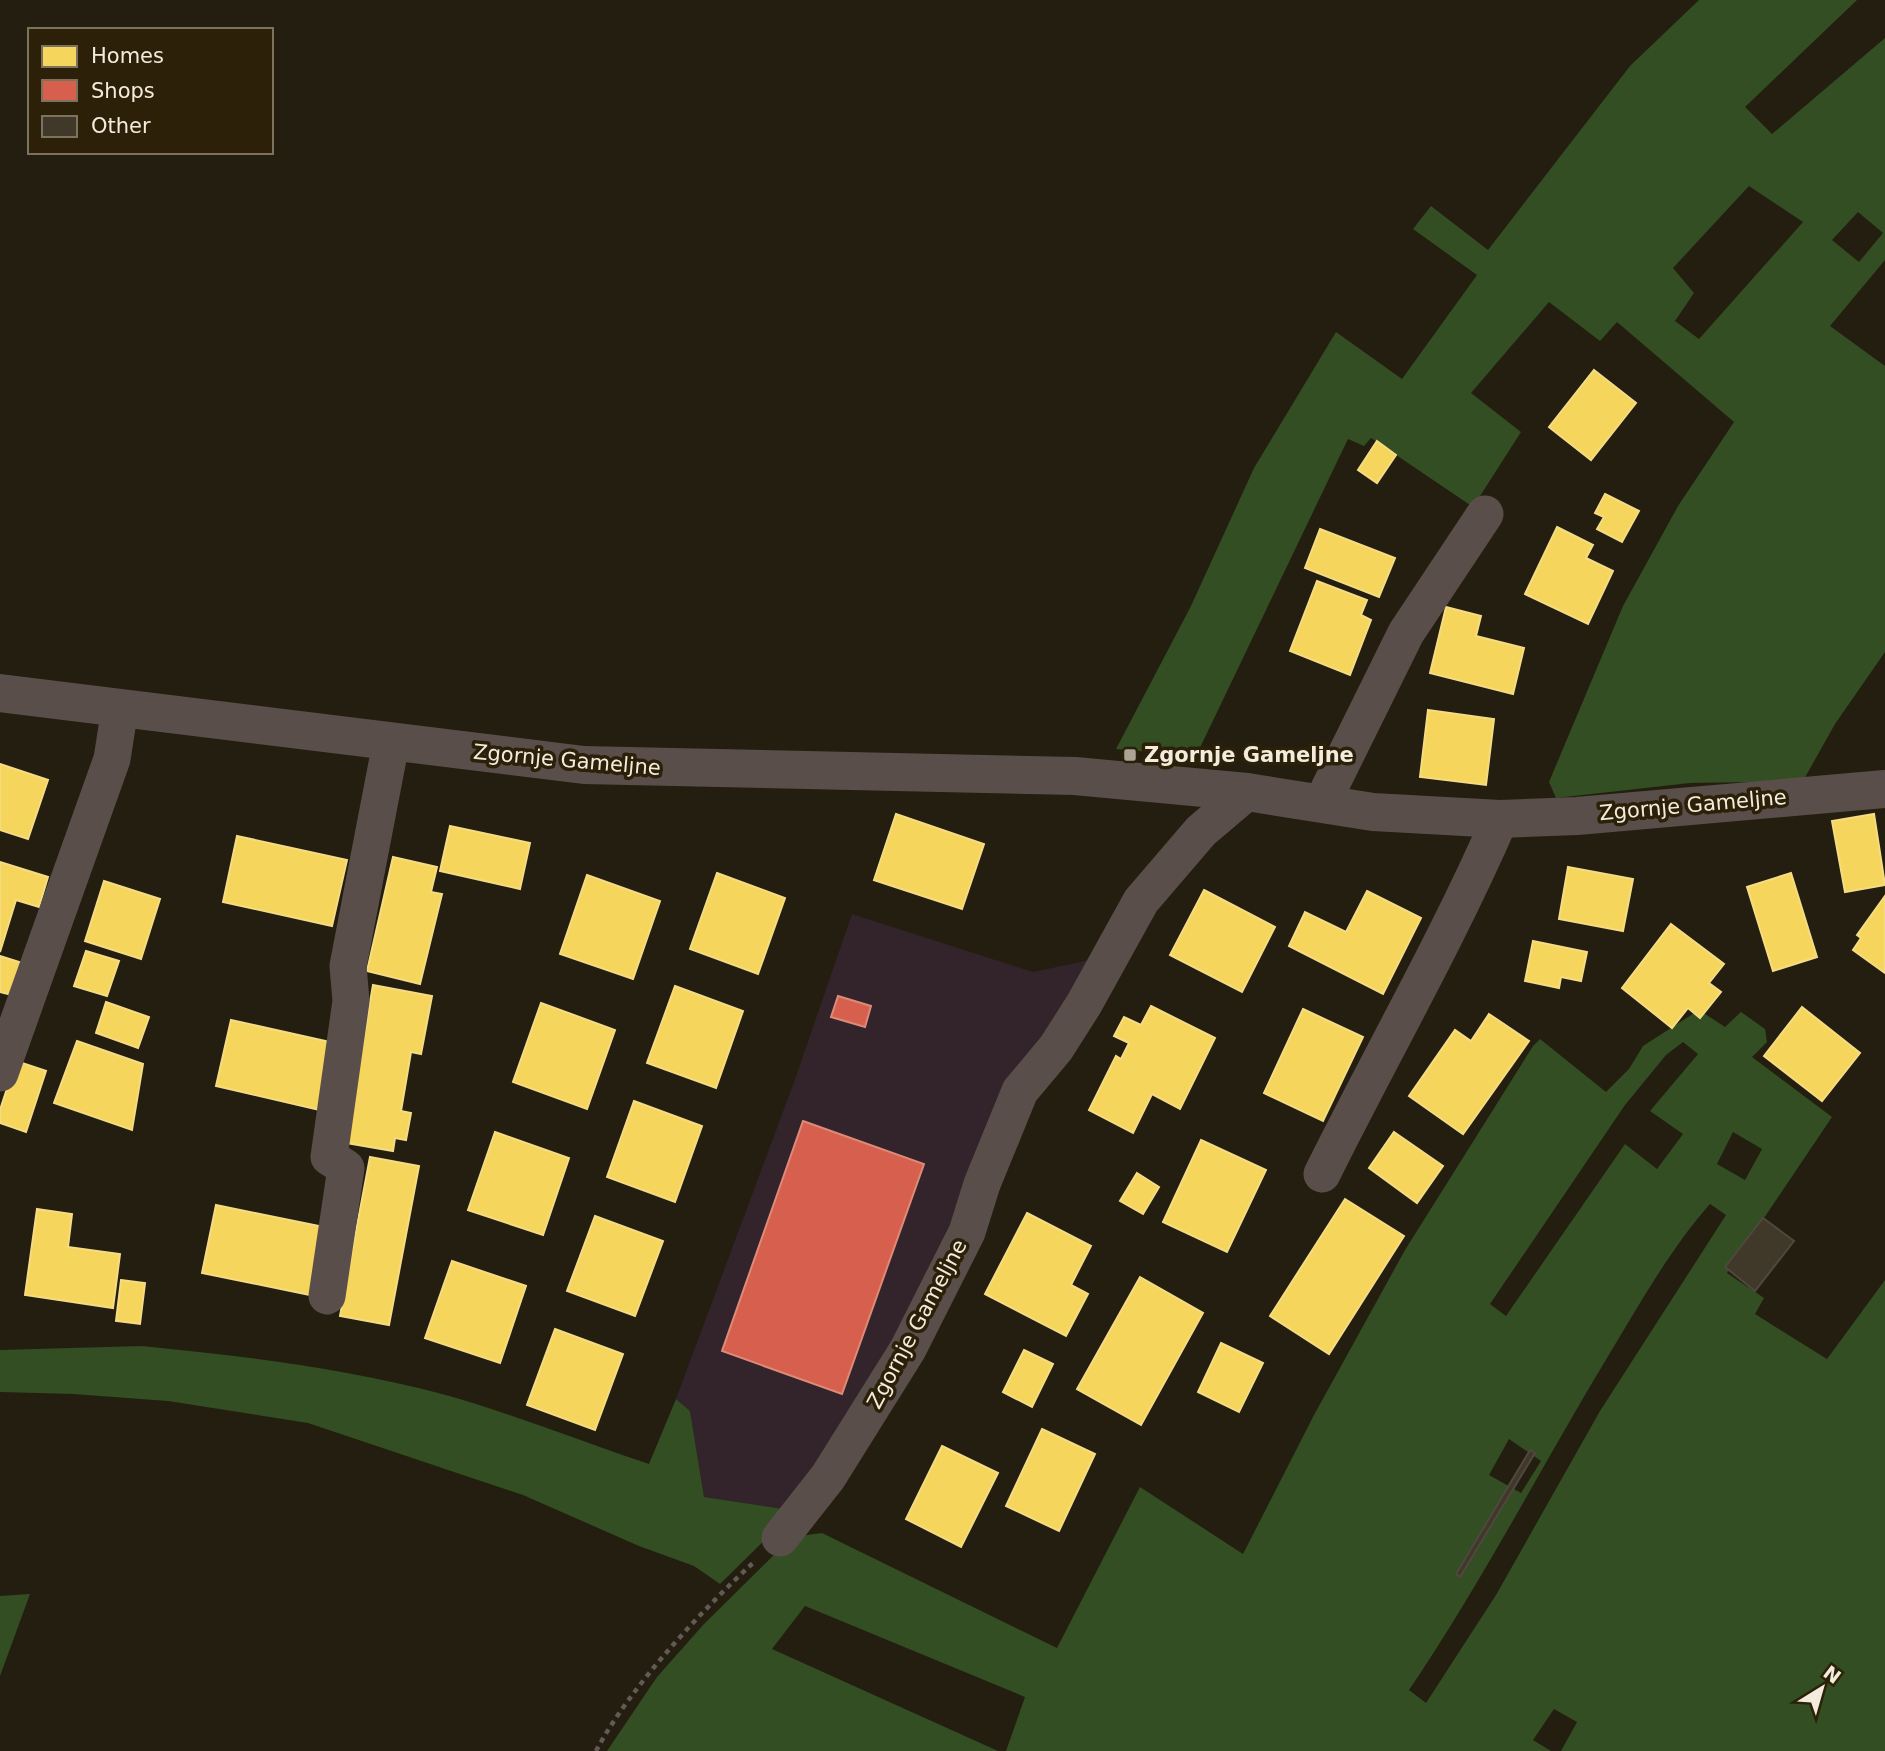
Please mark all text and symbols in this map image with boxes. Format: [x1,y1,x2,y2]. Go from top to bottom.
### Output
legend [28,28,273,154]
text: Homes [91,44,164,68]
text: Shops [91,79,155,103]
text: Other [91,114,151,138]
street label: Zgornje Gameljne [472,740,662,780]
place label: Zgornje Gameljne [1144,743,1354,767]
marker: Zgornje Gameljne [1122,747,1138,763]
street label: Zgornje Gameljne [1598,785,1788,825]
street label: Zgornje Gameljne [862,1235,972,1413]
north arrow [1787,1653,1857,1723]
text: N [1819,1661,1845,1688]

